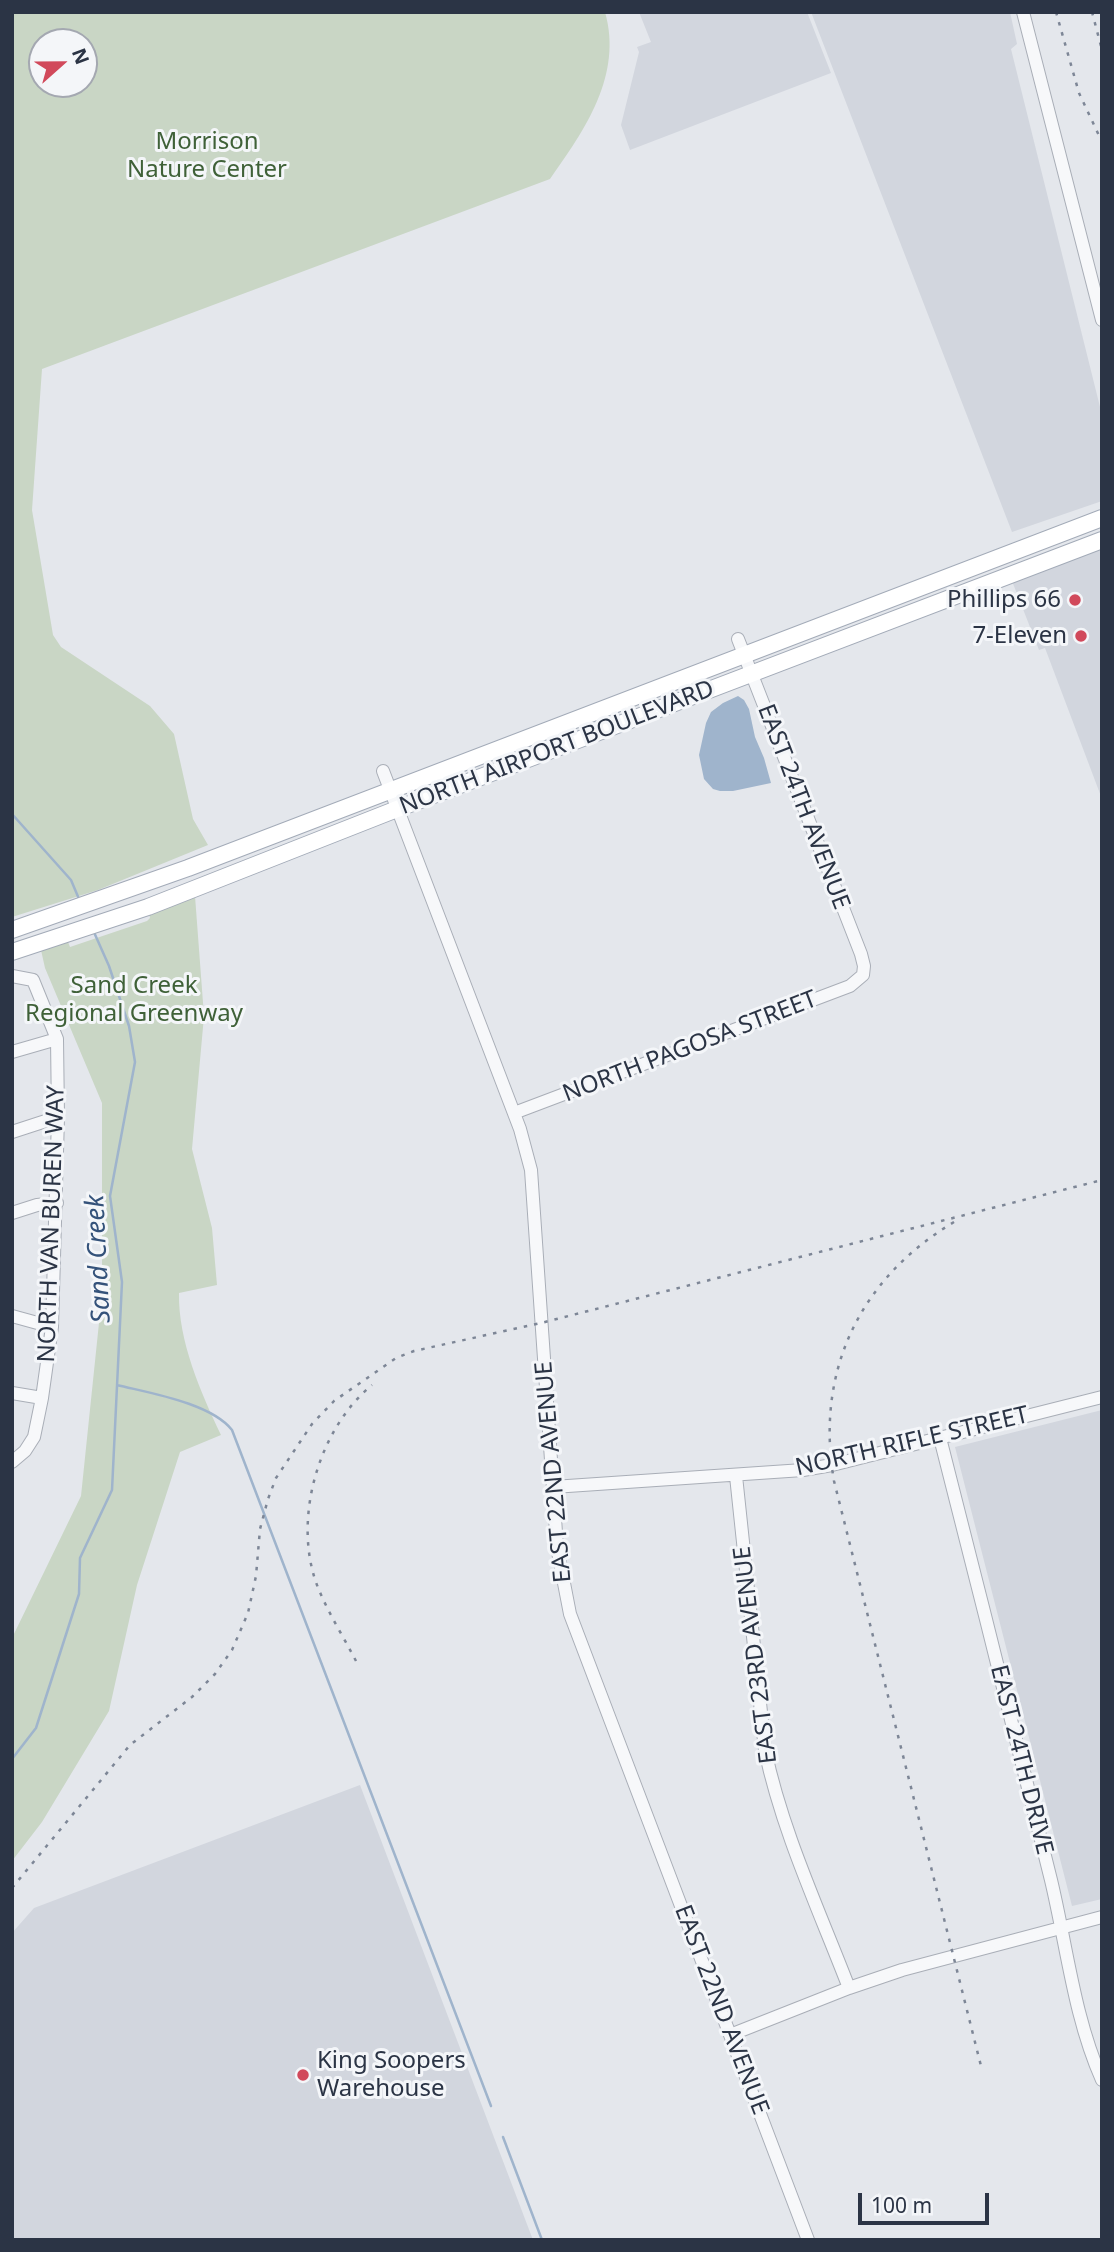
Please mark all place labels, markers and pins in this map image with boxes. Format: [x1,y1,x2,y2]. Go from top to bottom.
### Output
place label: Phillips 66 [947,586,1061,614]
marker: Phillips 66 [1067,592,1083,608]
place label: 7-Eleven [972,622,1067,650]
marker: 7-Eleven [1073,628,1089,644]
place label: King Soopers Warehouse [317,2047,466,2103]
marker: King Soopers Warehouse [295,2067,311,2083]

